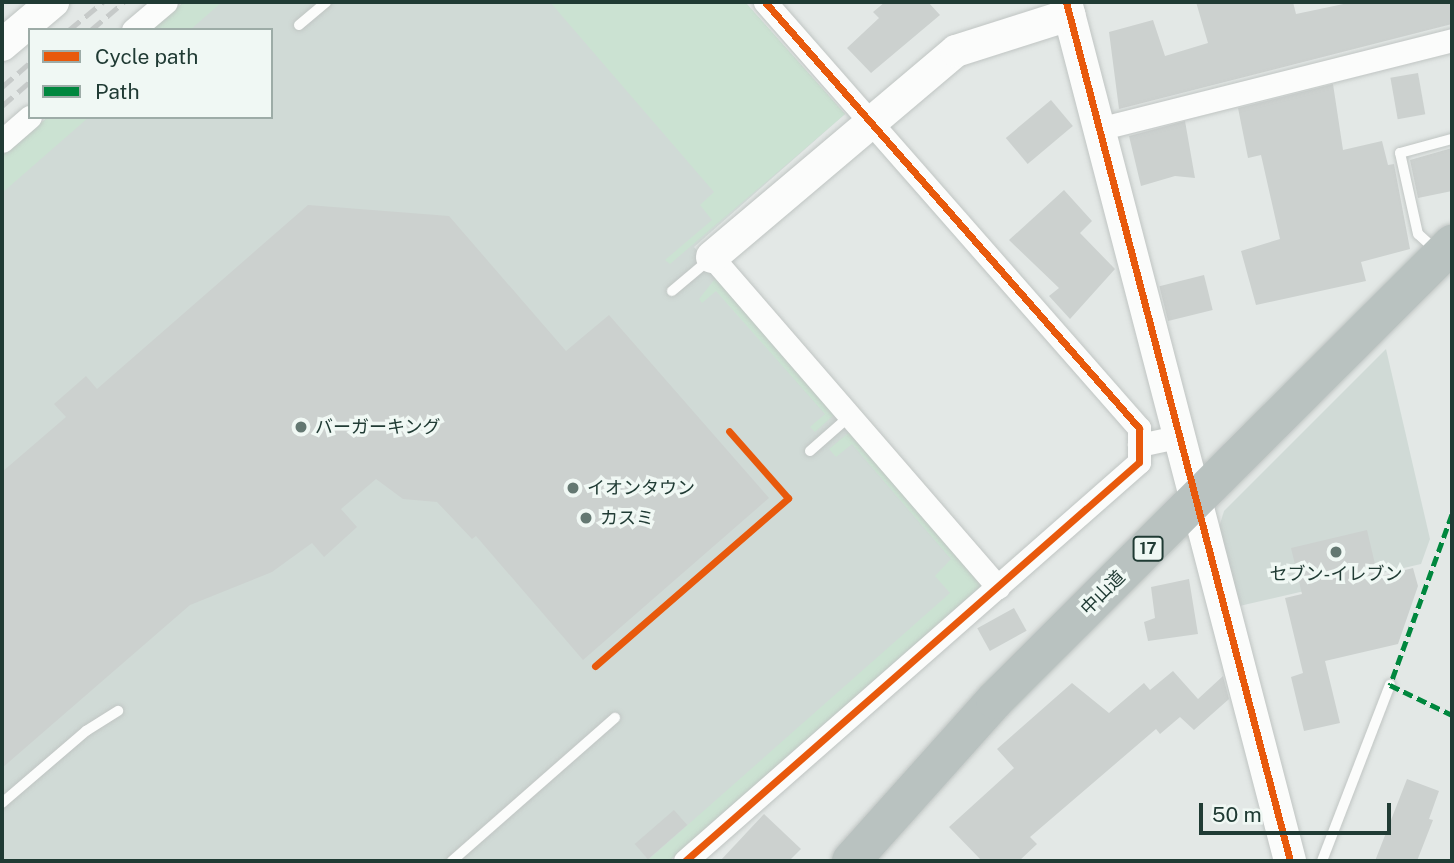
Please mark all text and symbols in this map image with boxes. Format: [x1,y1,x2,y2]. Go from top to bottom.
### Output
legend [28,28,273,119]
text: Cycle path [95,44,198,69]
text: Path [95,79,140,104]
place label: バーガーキング [315,416,441,438]
marker: バーガーキング [293,419,309,435]
place label: イオンタウン [587,477,695,499]
marker: イオンタウン [565,480,581,496]
place label: カスミ [600,507,654,529]
marker: カスミ [578,510,594,526]
road number: 17 [1132,536,1164,562]
marker: セブン-イレブン [1328,544,1344,560]
place label: セブン-イレブン [1270,563,1402,585]
street label: 中山道 [1076,566,1130,620]
scale bar [1202,790,1394,834]
text: 50 m [1212,802,1262,827]

